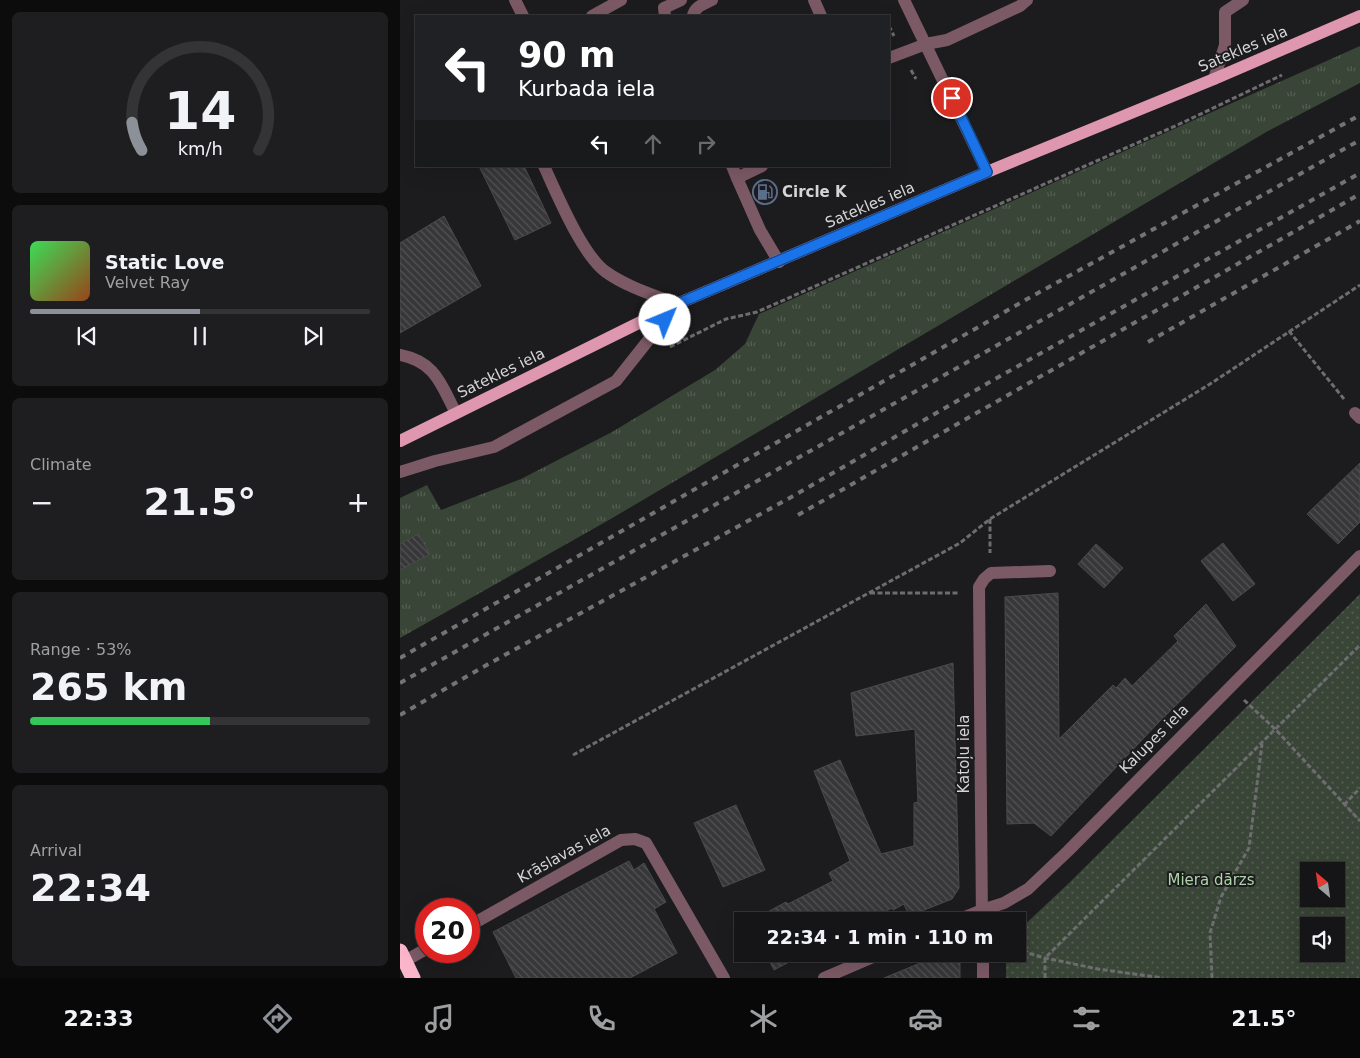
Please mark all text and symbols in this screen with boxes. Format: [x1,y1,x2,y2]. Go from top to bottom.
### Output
street label: Satekles iela [1196,22,1290,76]
icon: left [435,35,500,100]
text: 90 m [518,35,615,75]
text: Kurbada iela [518,76,655,101]
pin [931,77,973,119]
text: 14 [164,81,236,141]
icon: arrive [938,84,966,112]
icon: left [586,130,614,158]
icon: ahead [639,130,667,158]
icon: right [692,130,720,158]
text: km/h [177,138,223,159]
street label: Satekles iela [823,178,917,232]
fuel station icon: Circle K [752,179,778,205]
place label: Circle K [782,183,848,201]
text: Static Love [105,251,225,273]
text: Velvet Ray [105,273,190,292]
position arrow [638,293,690,345]
icon: previous [73,322,101,350]
icon: pause [186,322,214,350]
icon: next [299,322,327,350]
street label: Satekles iela [454,344,548,402]
text: Climate [30,455,92,474]
text: 21.5° [144,480,256,524]
text: − [30,486,53,519]
text: + [347,486,370,519]
text: Range · 53% [30,640,132,659]
text: 265 km [30,665,187,709]
street label: Kalupes iela [1116,701,1192,777]
street label: Katoļu iela [955,714,973,794]
street label: Krāslavas iela [514,821,614,887]
text: Arrival [30,841,82,860]
north arrow [1300,862,1345,908]
map controls [1300,862,1345,962]
text: 22:34 [30,866,151,910]
park label: Miera dārzs [1167,871,1255,889]
speed limit sign: 20 [415,898,480,963]
button: sound [1300,917,1345,962]
text: 22:34 · 1 min · 110 m [766,926,994,948]
icon: directions [260,1001,295,1036]
icon: music [422,1001,457,1036]
icon: phone [584,1001,619,1036]
icon: climate [746,1001,781,1036]
icon: car [908,1001,943,1036]
icon: filters [1069,1001,1104,1036]
text: 22:33 [63,1006,133,1031]
text: 21.5° [1231,1006,1297,1031]

